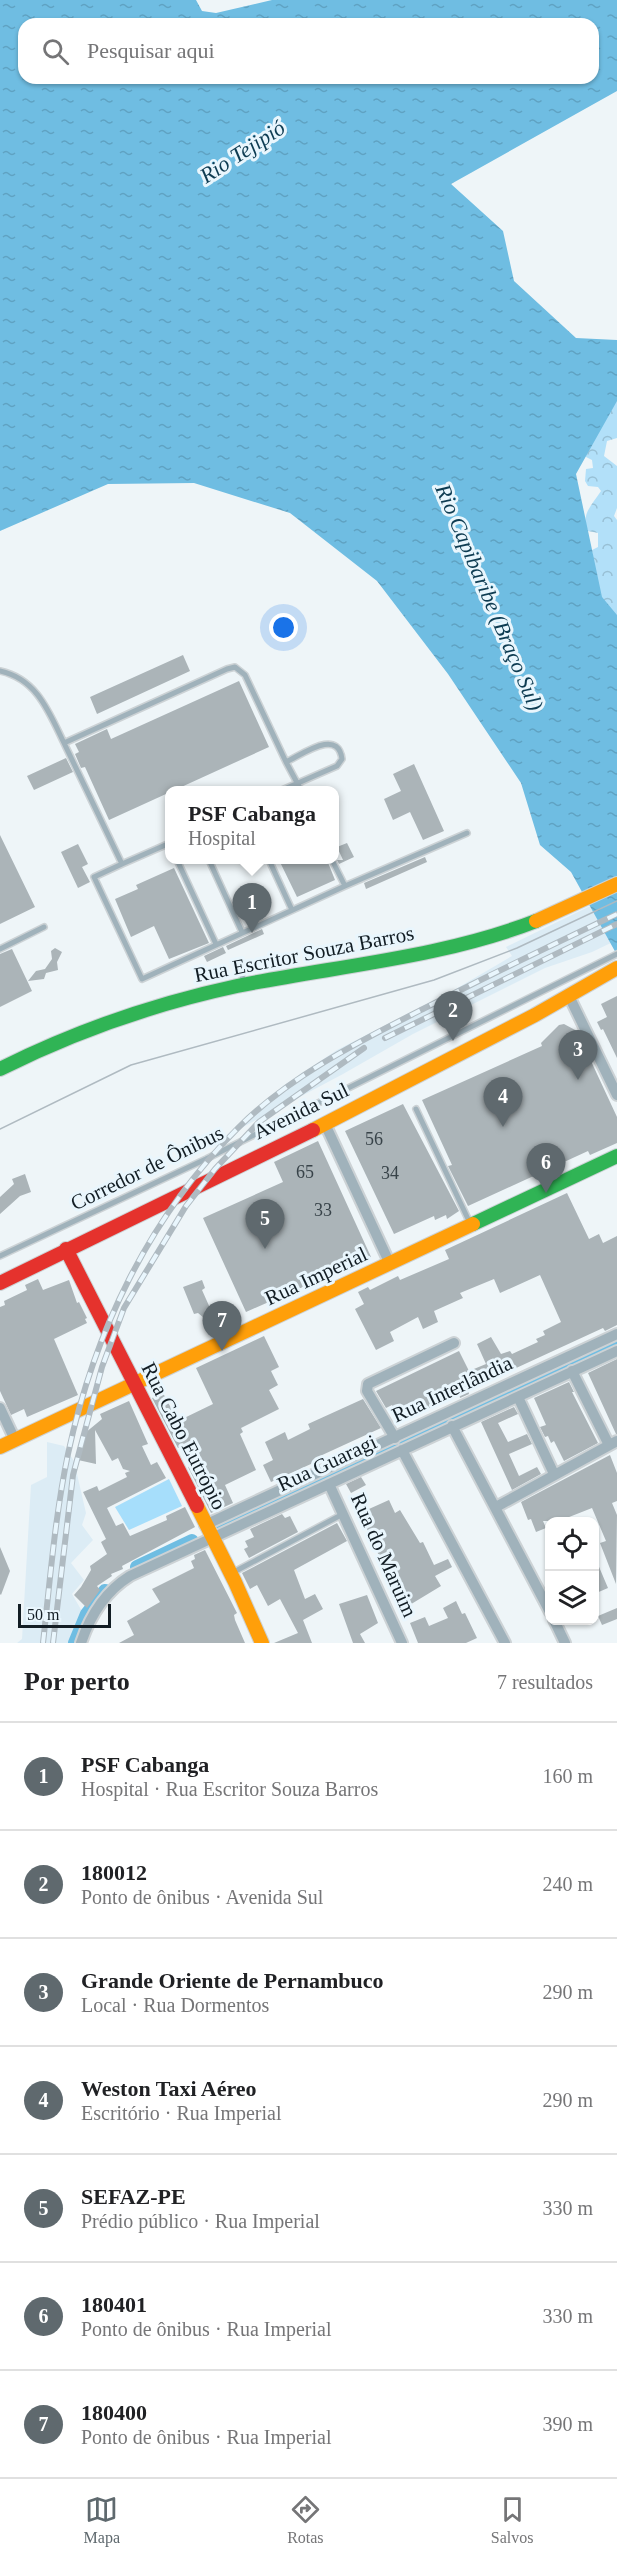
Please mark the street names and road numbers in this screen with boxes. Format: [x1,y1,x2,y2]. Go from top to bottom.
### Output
street label: Rua Escritor Souza Barros [192,921,416,987]
street label: Avenida Sul [250,1078,353,1144]
street label: Corredor de Ônibus [67,1121,227,1215]
street label: Rua Imperial [261,1242,371,1310]
street label: Rua Interlândia [388,1350,517,1427]
street label: Rua Cabo Eutrópio [136,1358,232,1514]
street label: Rua Guaragi [274,1430,381,1496]
street label: Rua do Maruim [346,1489,422,1621]

